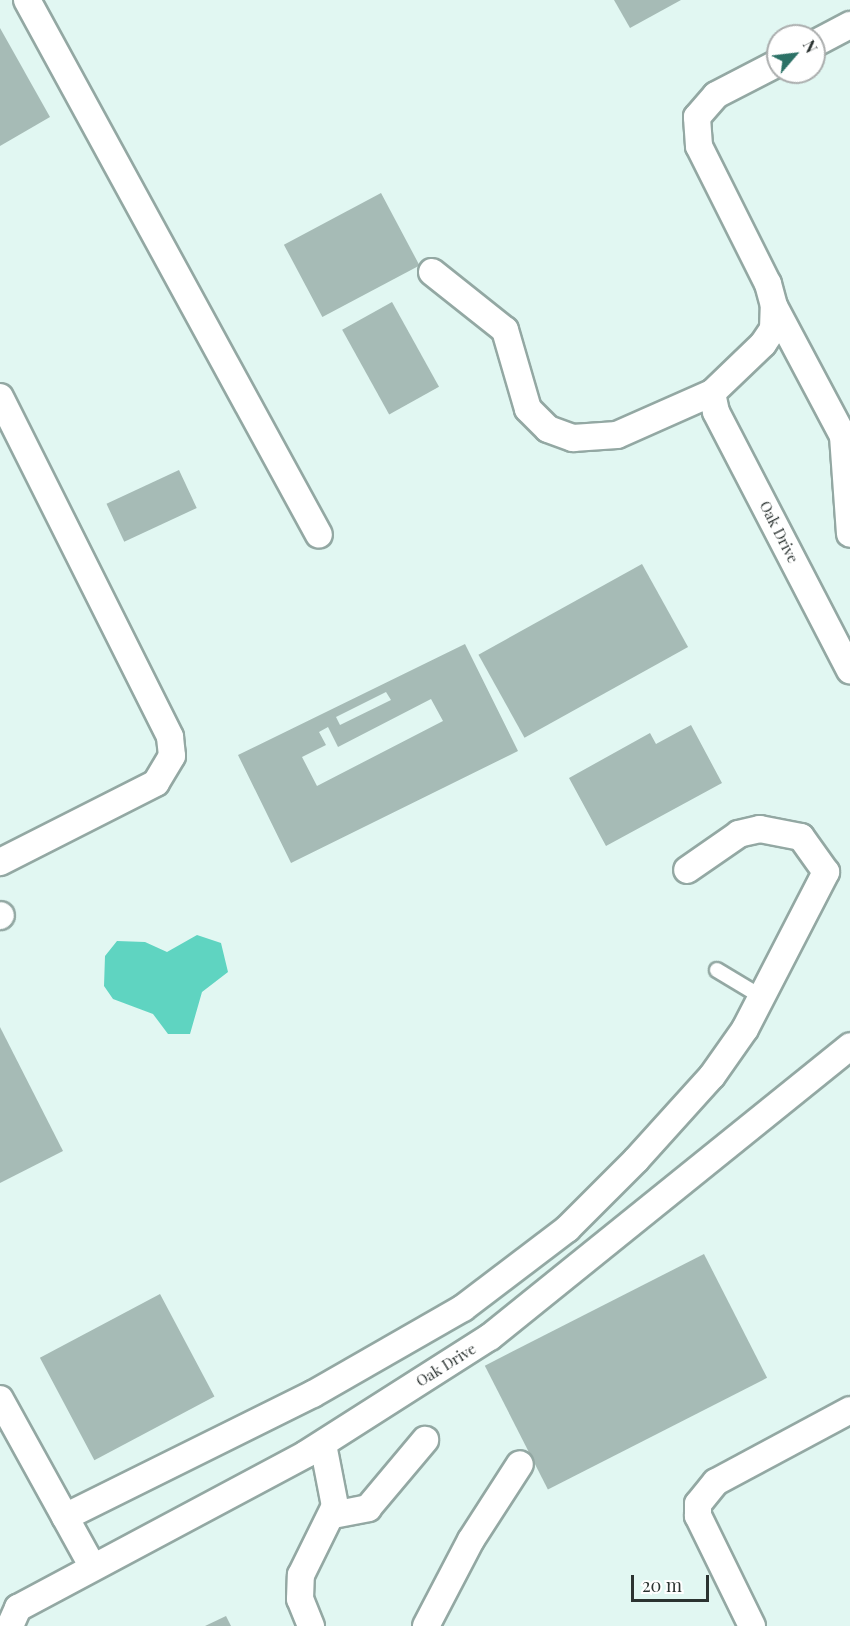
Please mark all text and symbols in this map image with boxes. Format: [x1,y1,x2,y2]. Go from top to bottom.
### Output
north arrow [766,24,826,84]
text: N [799,36,823,56]
street label: Oak Drive [756,498,802,566]
street label: Oak Drive [413,1340,479,1390]
scale bar [634,1563,712,1601]
text: 20 m [642,1573,682,1597]

